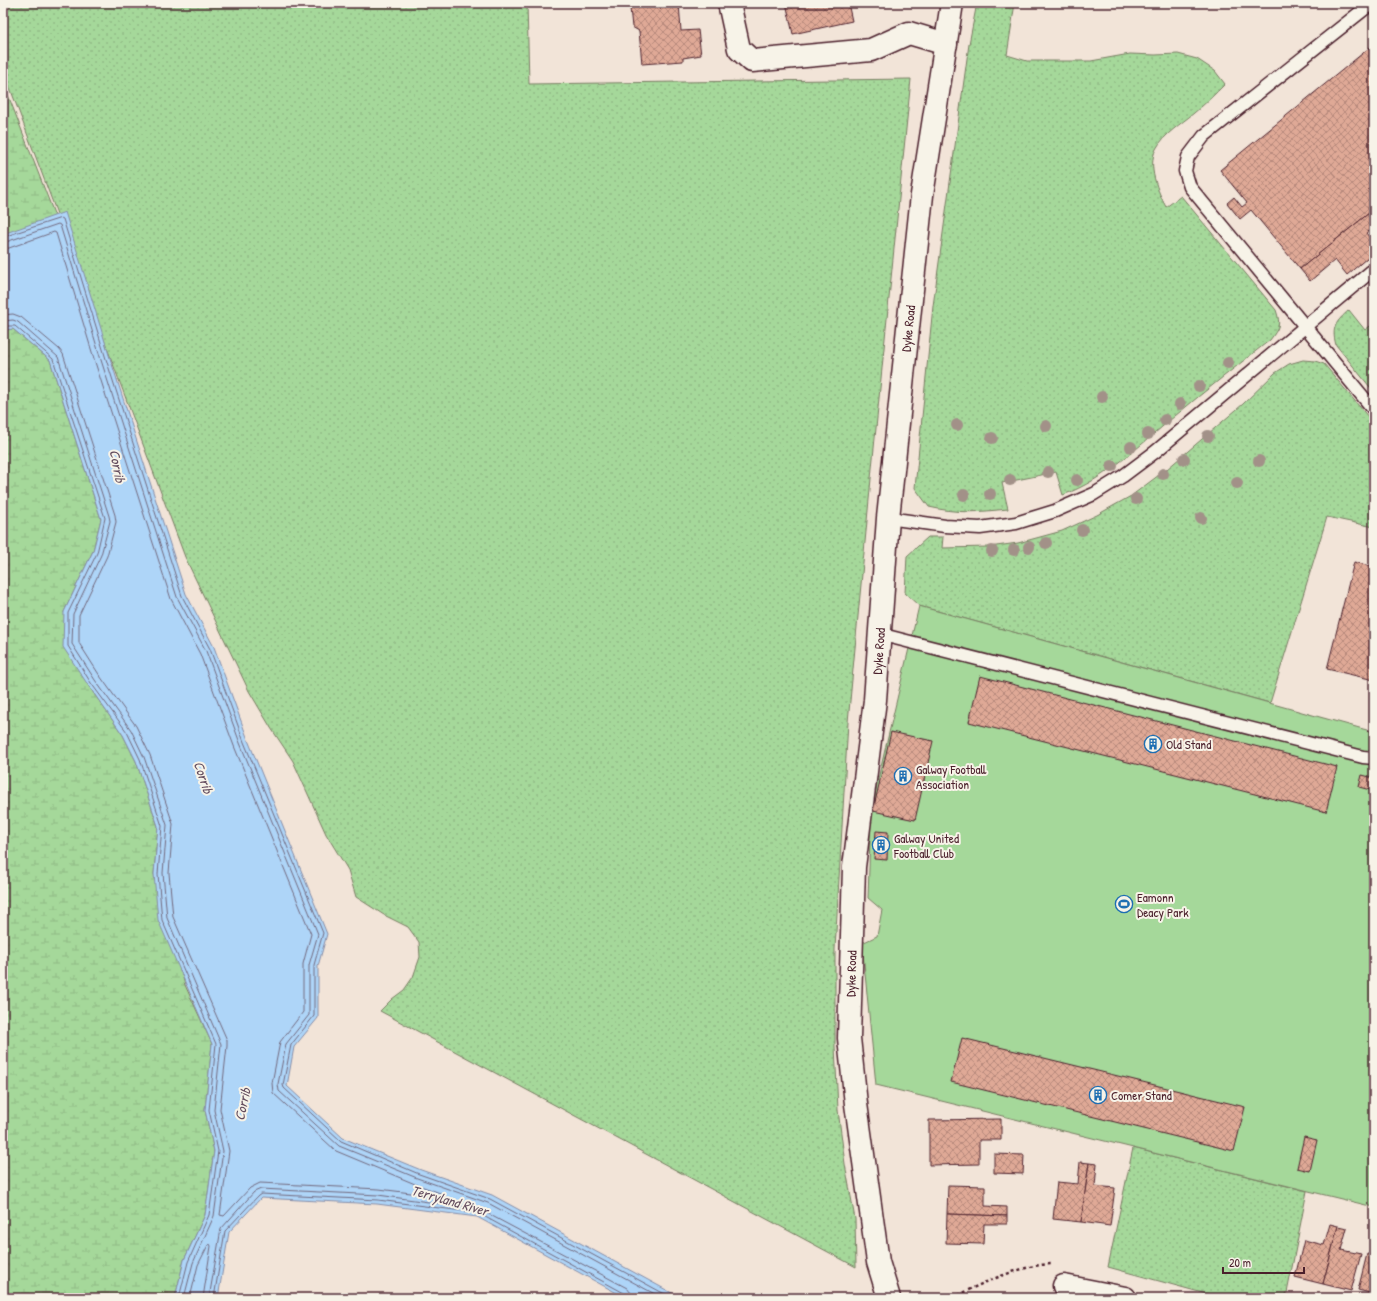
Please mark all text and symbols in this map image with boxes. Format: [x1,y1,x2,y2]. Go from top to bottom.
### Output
street label: Dyke Road [897,304,919,353]
water label: Corrib [106,448,131,485]
street label: Dyke Road [868,627,889,675]
building icon: Old Stand [1143,734,1163,754]
place label: Old Stand [1166,735,1211,753]
water label: Corrib [190,758,219,797]
place label: Galway Football Association [916,760,987,793]
building icon: Galway Football Association [893,766,913,786]
place label: Galway United Football Club [893,829,959,862]
building icon: Galway United Football Club [871,835,891,855]
place label: Eamonn Deacy Park [1137,888,1189,921]
sports icon: Eamonn Deacy Park [1114,894,1134,914]
street label: Dyke Road [841,950,861,997]
water label: Corrib [229,1085,255,1122]
building icon: Comer Stand [1088,1085,1108,1105]
place label: Comer Stand [1111,1086,1172,1104]
water label: Terryland River [409,1180,492,1221]
scale bar [1223,1249,1304,1275]
text: 20 m [1229,1254,1251,1271]

